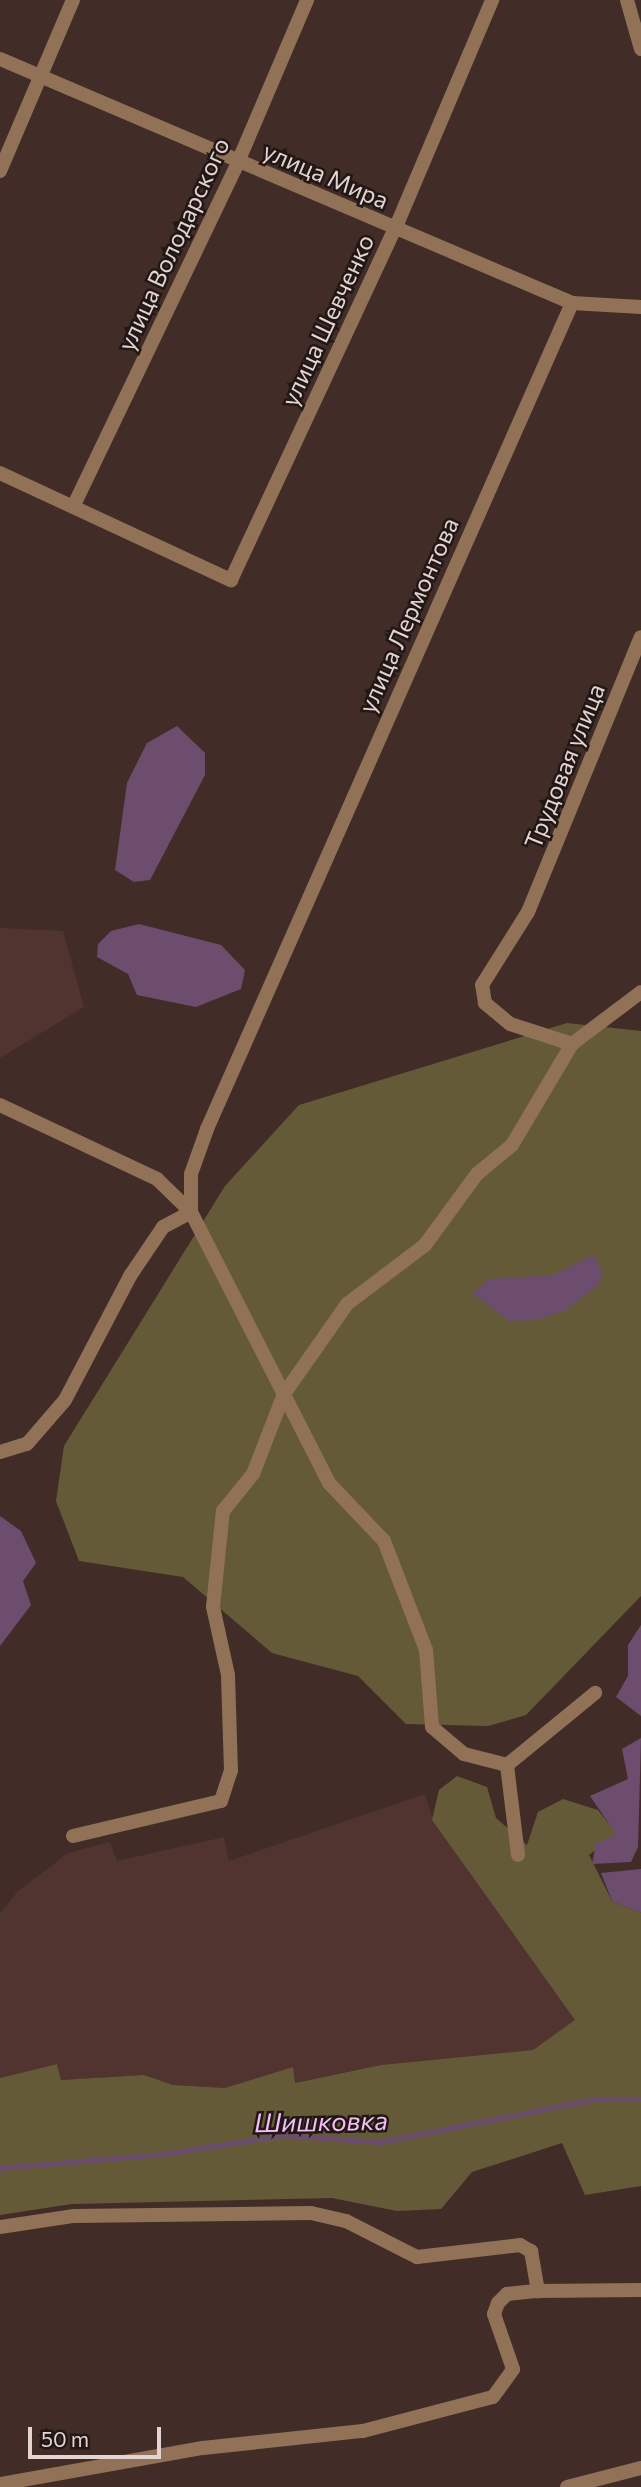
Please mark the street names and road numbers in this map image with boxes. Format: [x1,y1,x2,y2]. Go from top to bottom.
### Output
street label: улица Володарского [111,133,235,355]
street label: улица Мира [259,136,393,214]
street label: улица Шевченко [275,229,379,411]
street label: улица Лермонтова [352,513,464,717]
street label: Трудовая улица [518,679,610,853]

